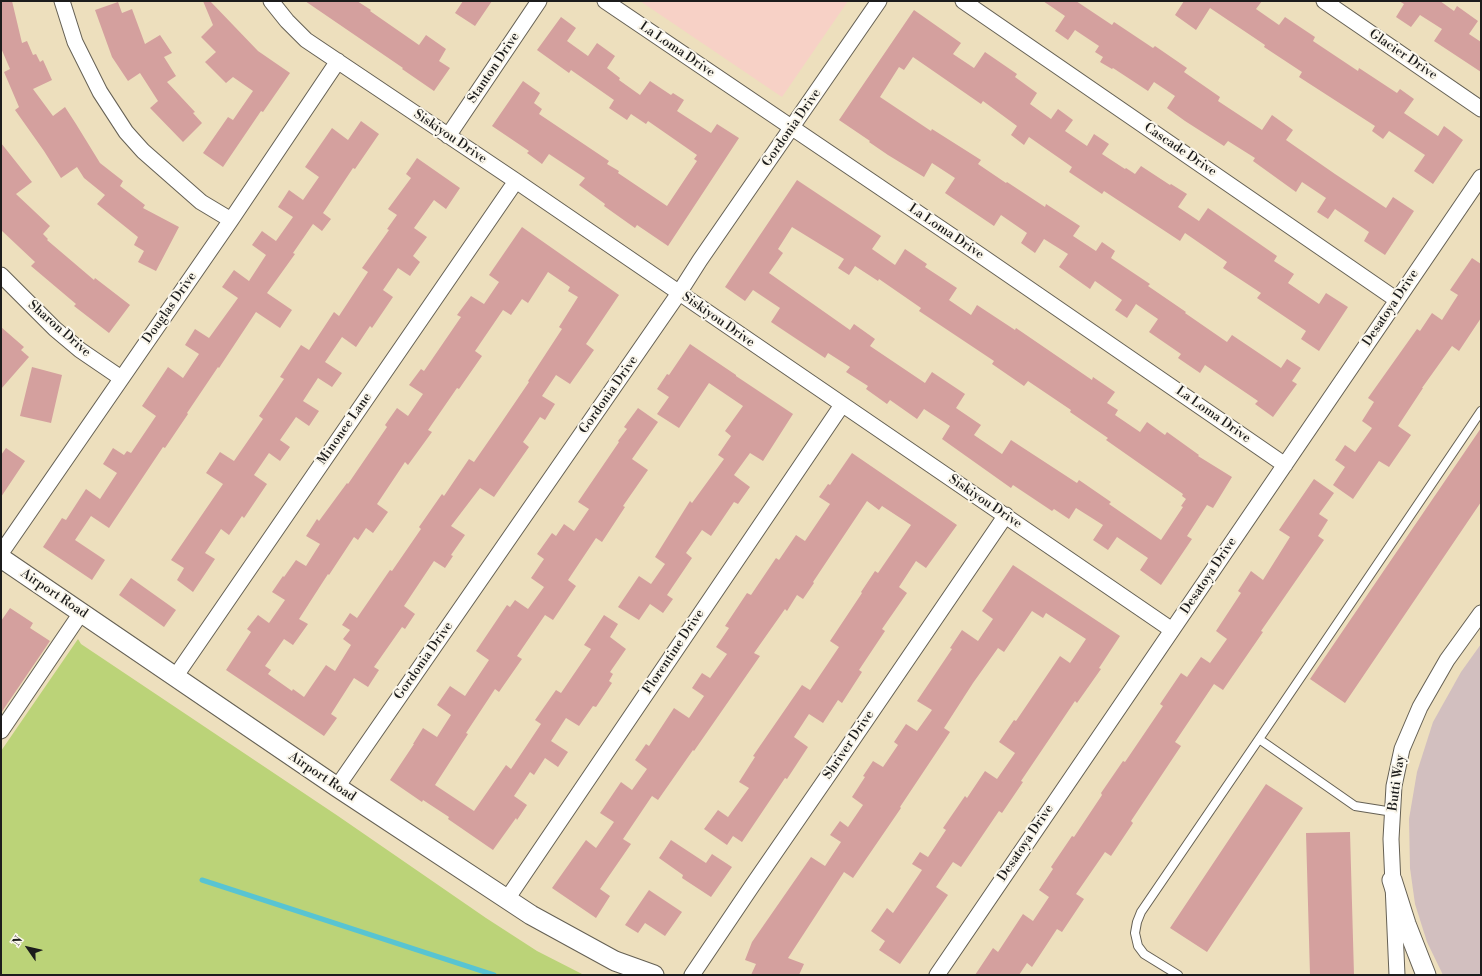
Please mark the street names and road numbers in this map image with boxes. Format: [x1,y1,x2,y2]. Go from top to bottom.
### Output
street label: La Loma Drive [636,19,718,81]
street label: Glacier Drive [1366,26,1440,84]
street label: Stanton Drive [465,30,523,106]
street label: Gordonia Drive [759,86,825,170]
street label: Siskiyou Drive [410,107,490,167]
street label: Cascade Drive [1141,120,1219,180]
street label: La Loma Drive [905,201,987,263]
street label: Desatoya Drive [1360,267,1422,349]
street label: Douglas Drive [140,269,200,347]
street label: Siskiyou Drive [679,289,757,351]
street label: Sharon Drive [24,298,94,360]
street label: Gordonia Drive [576,353,642,437]
street label: La Loma Drive [1173,384,1253,446]
street label: Minonee Lane [315,390,375,468]
street label: Siskiyou Drive [945,472,1025,532]
street label: Desatoya Drive [1178,535,1240,617]
street label: Airport Road [18,566,90,622]
street label: Florentine Drive [640,607,708,697]
street label: Gordonia Drive [391,619,457,703]
street label: Shriver Drive [820,708,878,782]
street label: Airport Road [286,749,358,805]
street label: Butti Way [1385,754,1409,812]
street label: Desatoya Drive [995,802,1057,884]

